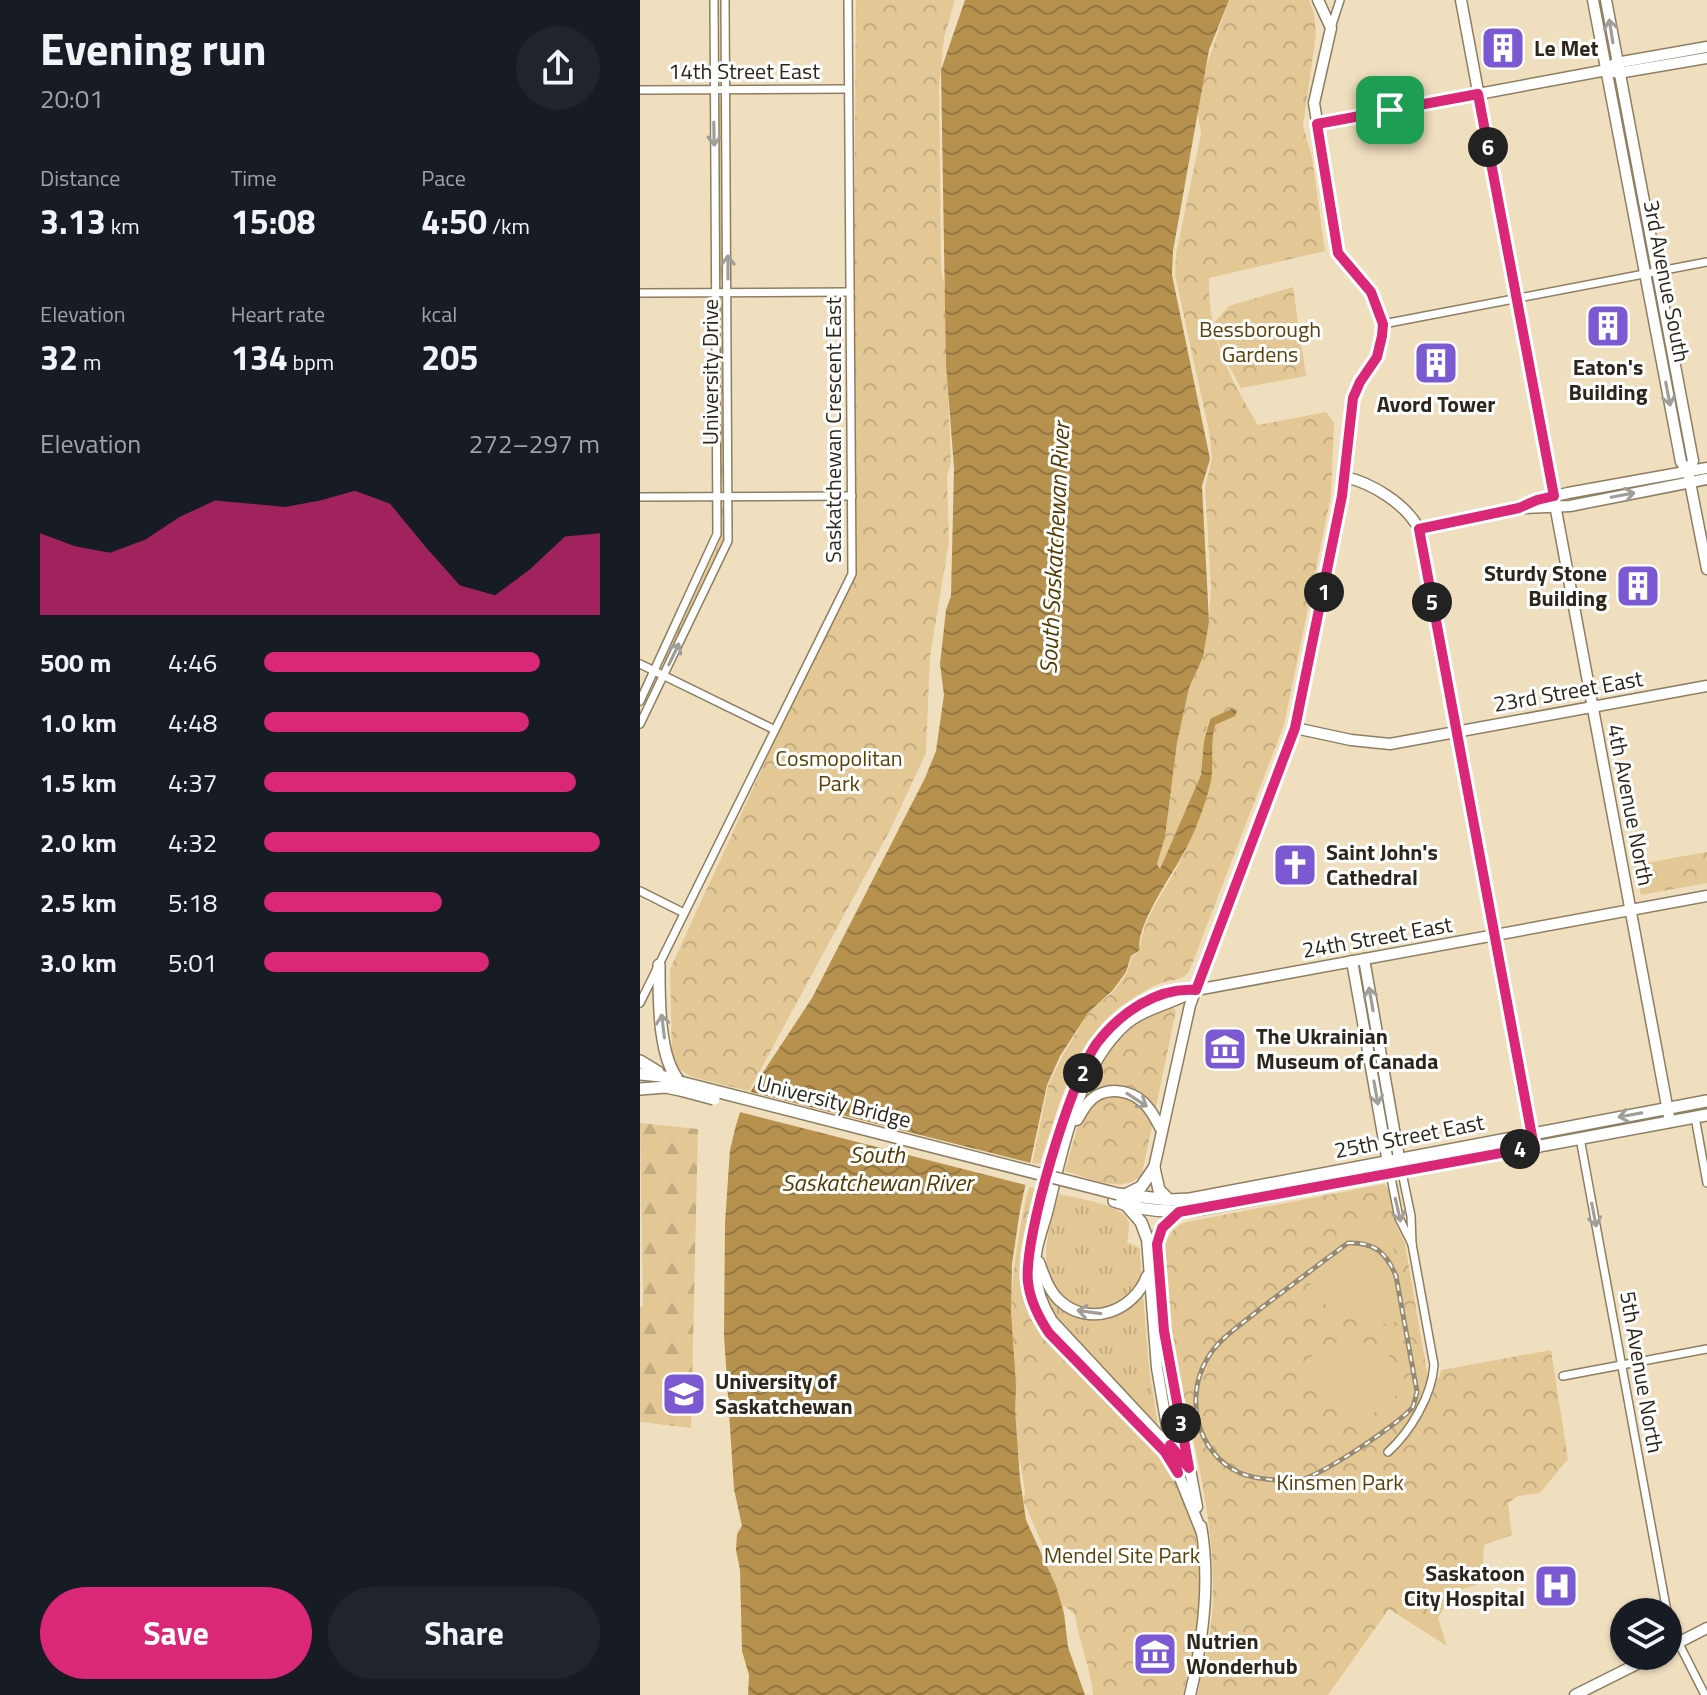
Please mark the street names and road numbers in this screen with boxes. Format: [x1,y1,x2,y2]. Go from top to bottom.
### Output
street label: 14th Street East [668,54,820,88]
street label: 3rd Avenue South [1635,197,1699,365]
street label: Saskatchewan Crescent East [816,297,850,563]
street label: University Drive [693,299,727,445]
street label: 23rd Street East [1491,661,1646,721]
street label: 4th Avenue North [1599,721,1663,889]
street label: 24th Street East [1299,907,1455,967]
street label: University Bridge [753,1065,915,1137]
street label: 25th Street East [1331,1105,1487,1167]
street label: 5th Avenue North [1611,1288,1673,1456]

